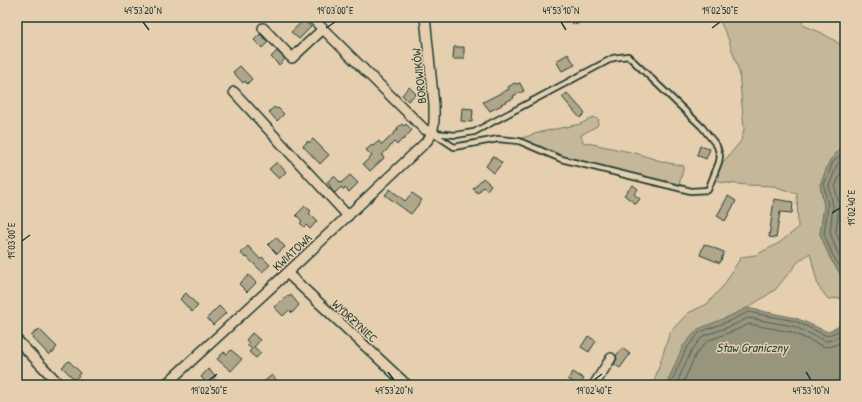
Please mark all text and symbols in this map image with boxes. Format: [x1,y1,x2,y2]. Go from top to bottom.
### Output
text: 49°53'20"N [124,4,162,17]
text: 19°03'00"E [317,4,354,17]
text: 49°53'10"N [543,4,579,17]
text: 19°02'50"E [702,4,739,17]
street label: BOROWIKÓW [408,47,430,104]
text: 19°02'40"E [845,189,858,226]
text: 19°03'00"E [5,222,18,259]
street label: KWIATOWA [269,229,315,275]
street label: WYDRZYNIEC [329,296,382,347]
water label: Staw Graniczny [716,338,789,356]
text: 19°02'50"E [191,384,228,397]
text: 49°53'20"N [375,384,413,397]
text: 19°02'40"E [576,384,613,397]
text: 49°53'10"N [793,384,829,397]

